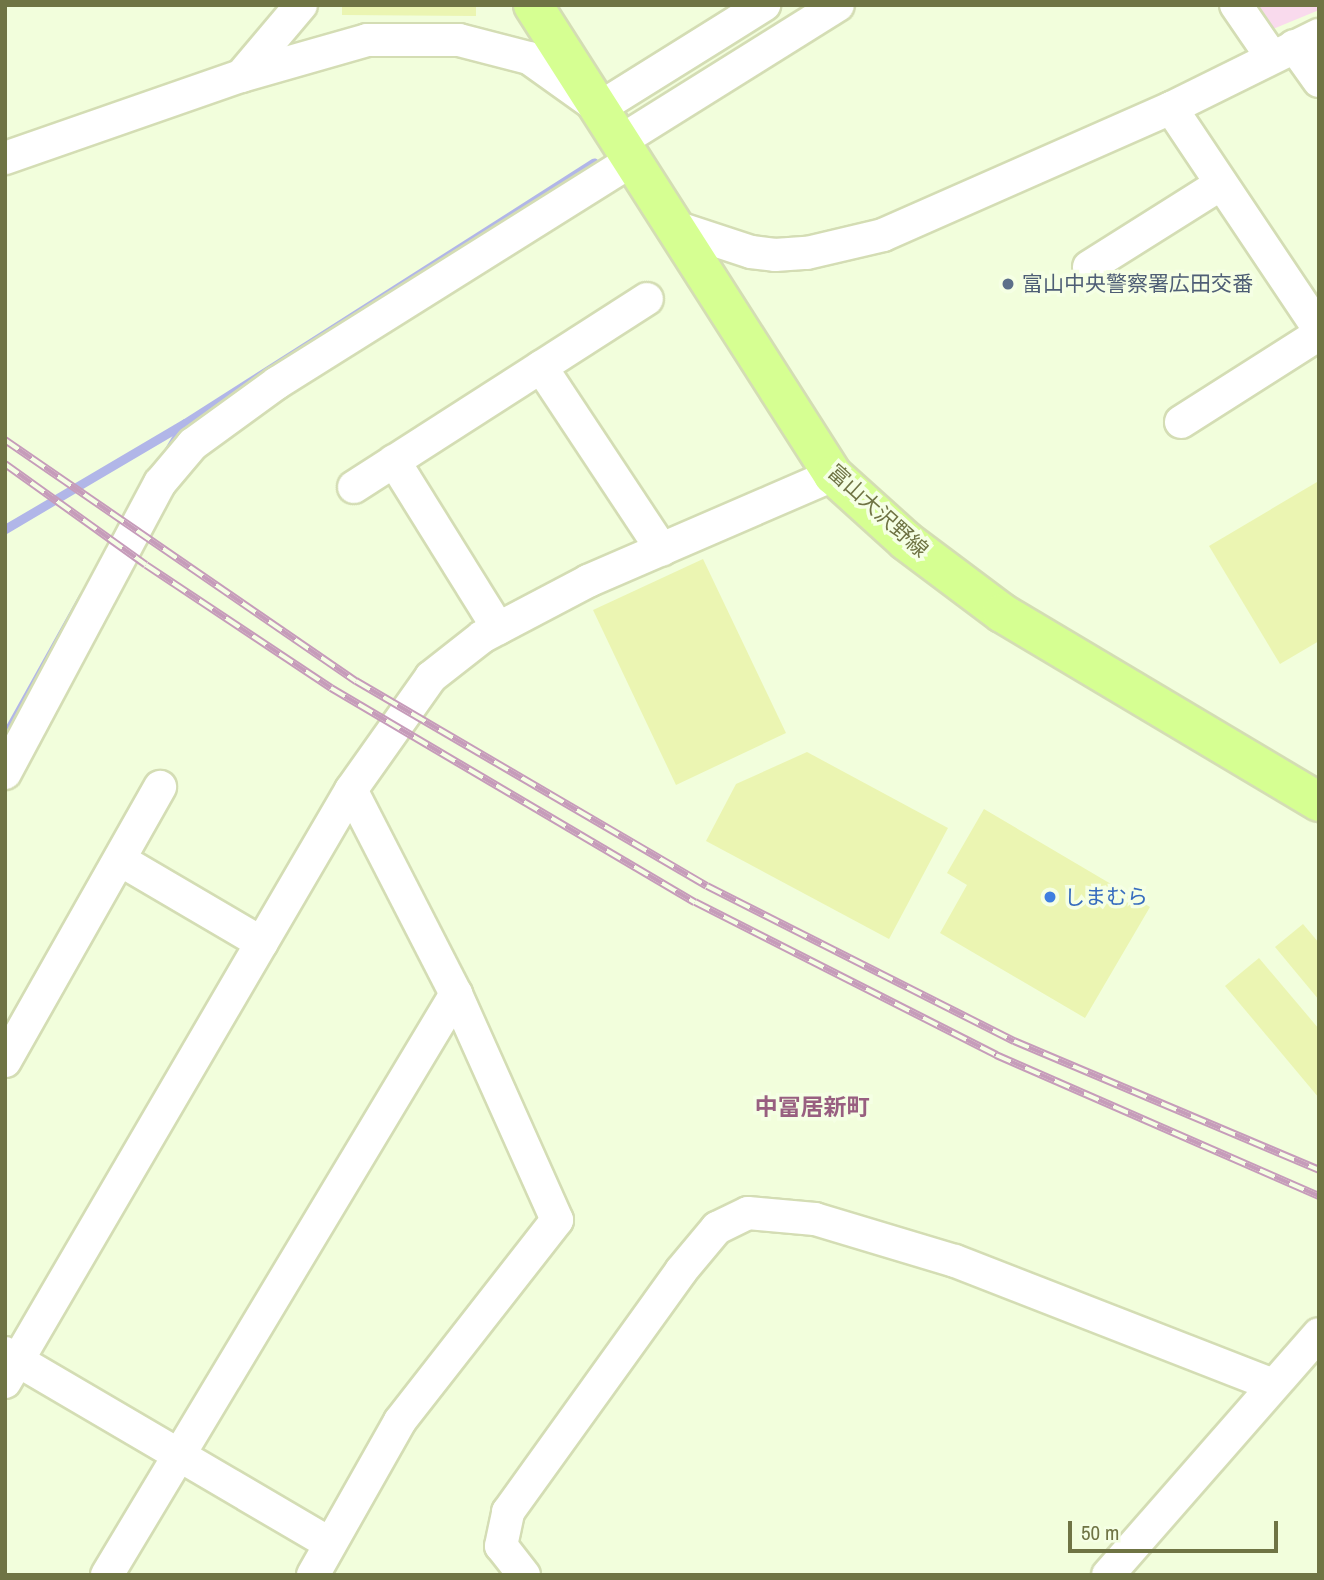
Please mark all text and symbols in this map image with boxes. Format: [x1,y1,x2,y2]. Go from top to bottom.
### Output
place label: 富山中央警察署広田交番 [1022,271,1253,297]
marker: 富山中央警察署広田交番 [1000,276,1016,292]
street label: 富山大沢野線 [823,459,933,563]
place label: しまむら [1064,884,1148,910]
marker: しまむら [1042,889,1058,905]
district label: 中冨居新町 [755,1093,869,1121]
scale bar [1072,1506,1282,1550]
text: 50 m [1081,1518,1119,1547]

